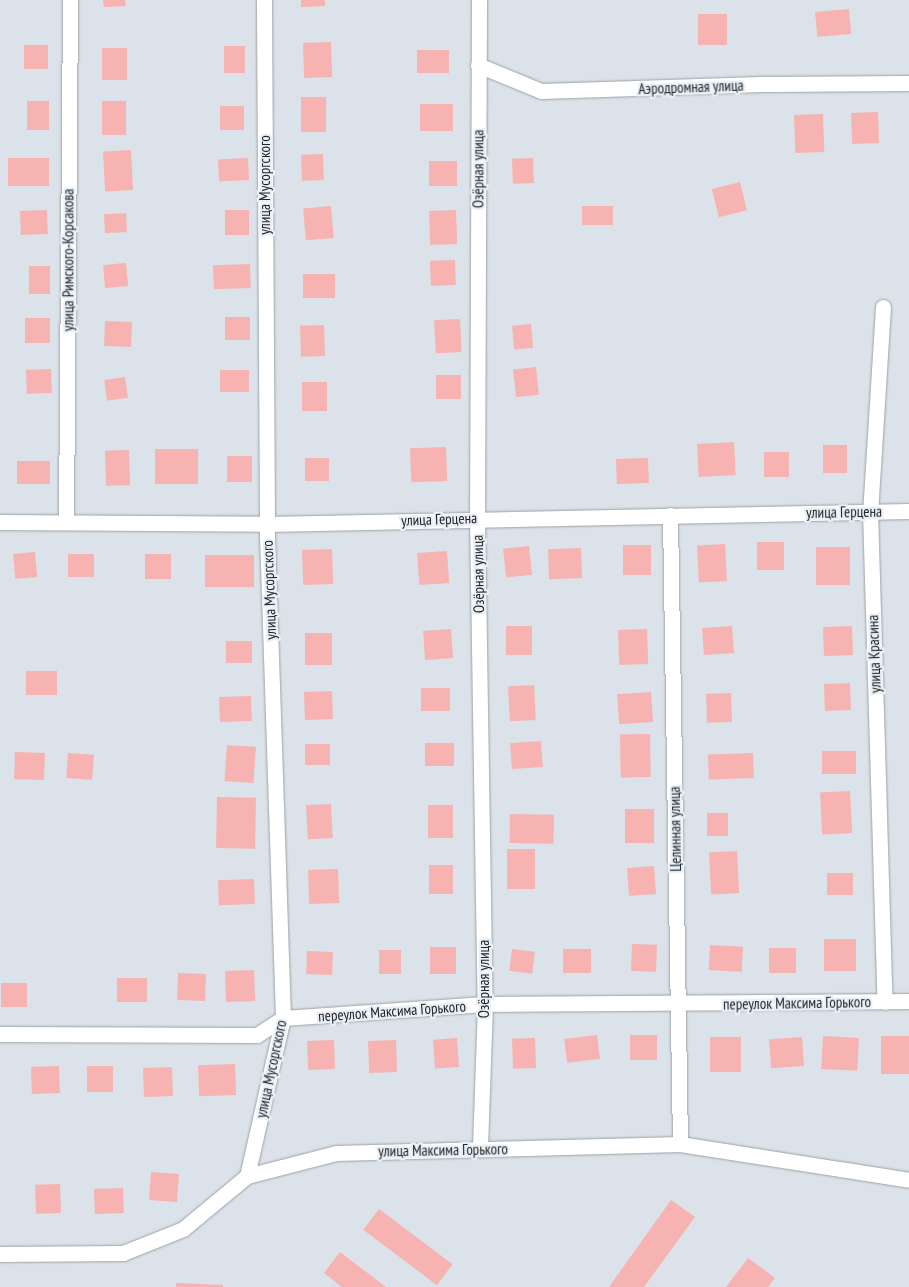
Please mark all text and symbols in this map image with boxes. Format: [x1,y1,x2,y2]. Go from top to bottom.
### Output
street label: Аэродромная улица [638,76,744,98]
street label: Озёрная улица [469,130,487,208]
street label: улица Мусоргского [256,135,274,235]
street label: улица Римского-Корсакова [59,189,77,331]
street label: улица Герцена [806,502,882,522]
street label: улица Герцена [401,509,477,529]
street label: Озёрная улица [468,535,488,613]
street label: улица Мусоргского [258,540,280,640]
street label: улица Красина [864,615,884,693]
street label: Целинная улица [665,786,685,872]
street label: Озёрная улица [475,940,493,1018]
street label: переулок Максима Горького [723,993,871,1013]
street label: переулок Максима Горького [318,997,466,1025]
street label: улица Мусоргского [252,1018,290,1120]
street label: улица Максима Горького [378,1140,508,1160]

